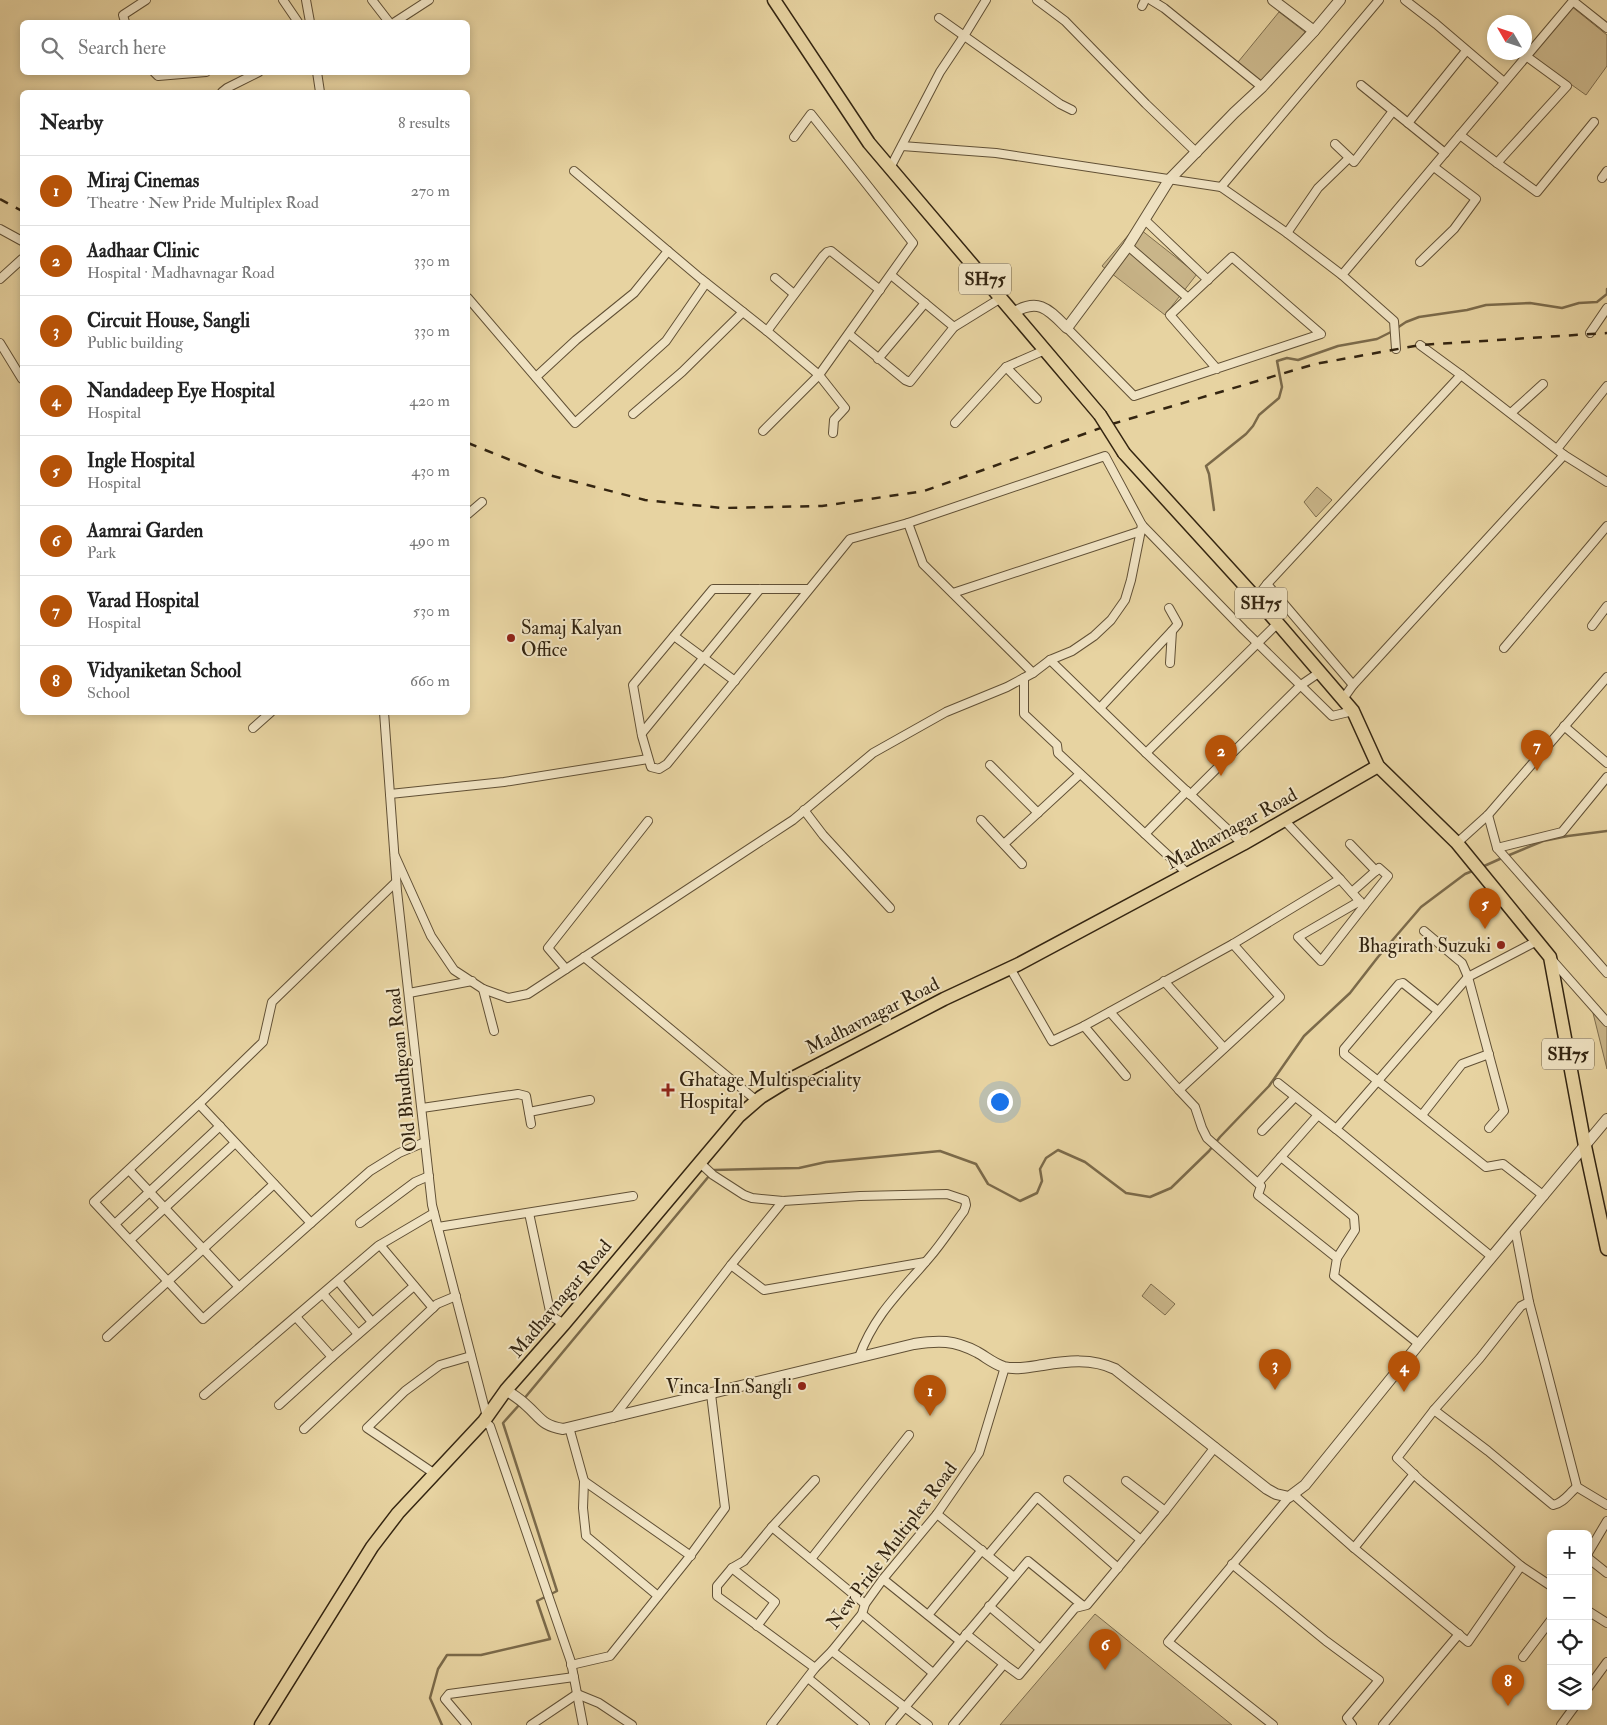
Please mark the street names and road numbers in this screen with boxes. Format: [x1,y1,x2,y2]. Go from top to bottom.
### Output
road number: SH75 [959,264,1011,294]
road number: SH75 [1235,588,1287,618]
street label: Madhavnagar Road [1162,783,1302,875]
street label: Madhavnagar Road [802,972,944,1060]
street label: Old Bhudhgoan Road [381,986,423,1153]
road number: SH75 [1542,1038,1594,1070]
street label: Madhavnagar Road [504,1234,618,1363]
street label: New Pride Multiplex Road [821,1457,964,1634]

